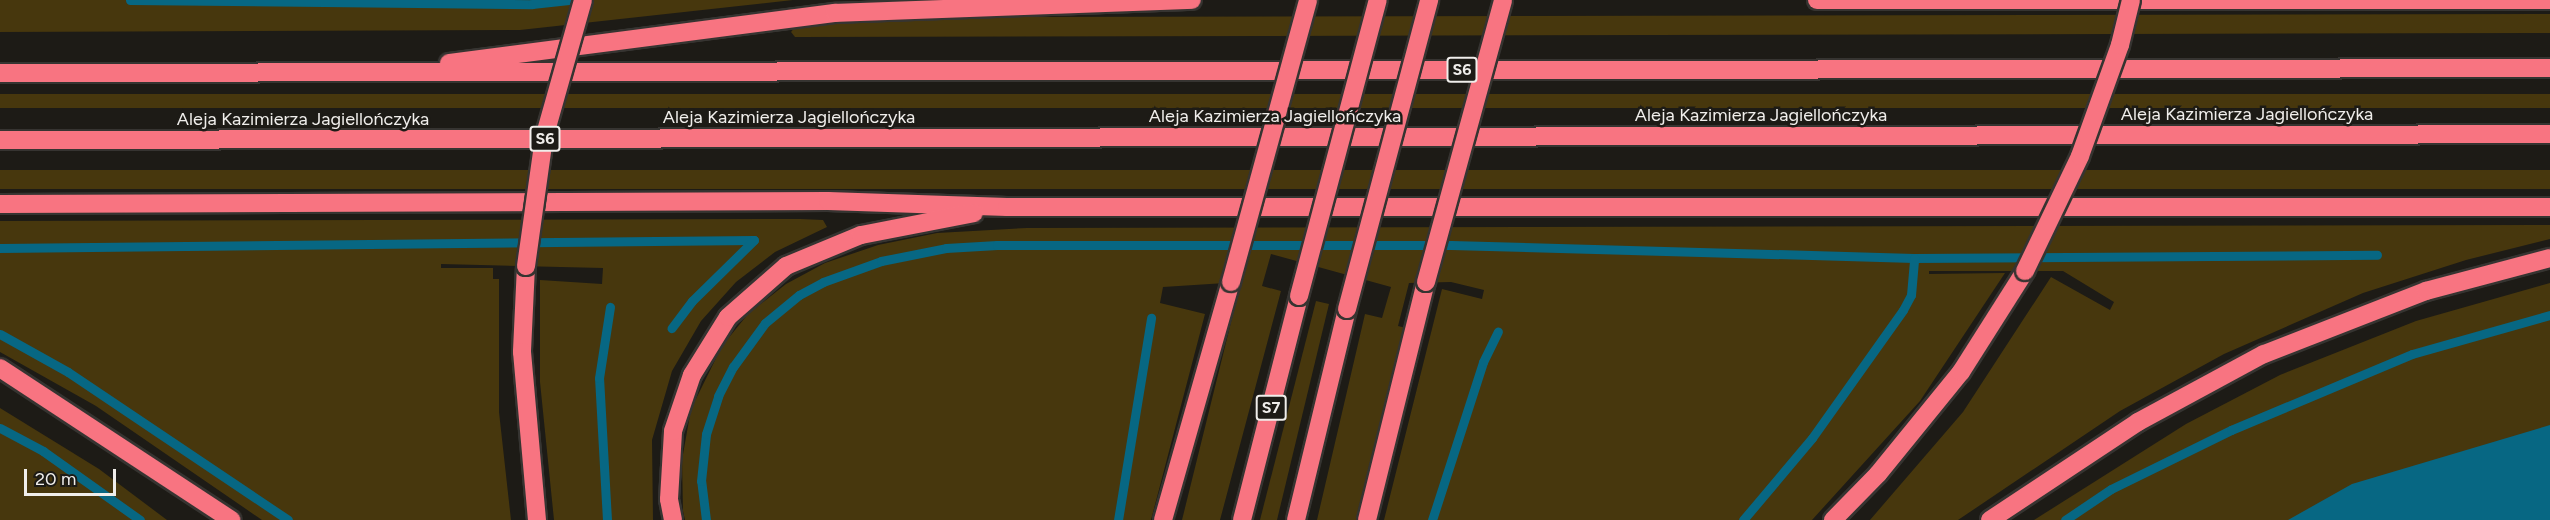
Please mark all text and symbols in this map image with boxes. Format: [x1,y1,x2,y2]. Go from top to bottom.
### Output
road number: S6 [1446,57,1478,83]
street label: Aleja Kazimierza Jagiellończyka [2121,103,2373,125]
street label: Aleja Kazimierza Jagiellończyka [1635,104,1887,126]
street label: Aleja Kazimierza Jagiellończyka [1149,105,1401,127]
street label: Aleja Kazimierza Jagiellończyka [663,106,915,128]
street label: Aleja Kazimierza Jagiellończyka [177,108,429,130]
road number: S6 [528,126,562,152]
road number: S7 [1254,395,1288,421]
scale bar [27,457,118,495]
text: 20 m [35,468,76,490]

